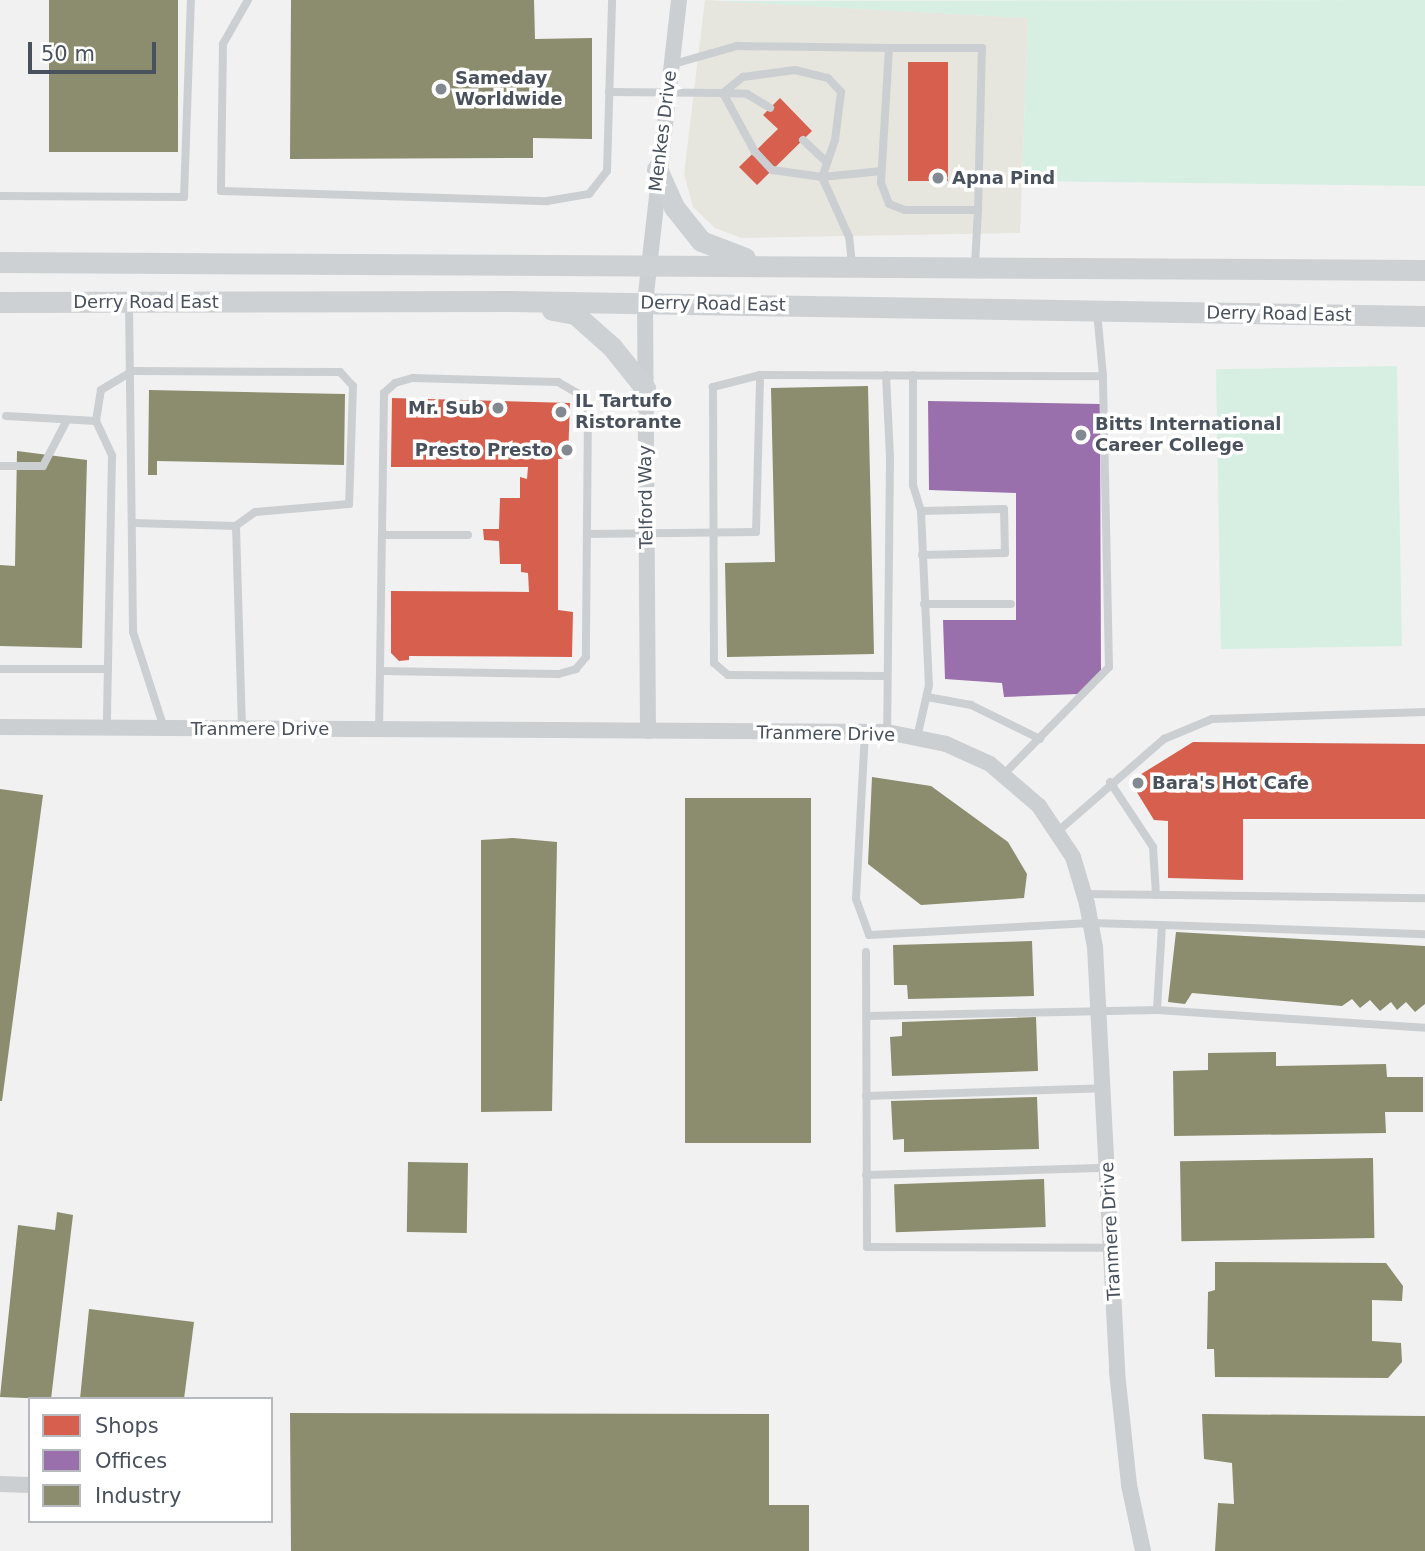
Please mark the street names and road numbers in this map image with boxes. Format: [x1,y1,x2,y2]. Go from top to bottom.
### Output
street label: Menkes Drive [645,69,681,193]
street label: Derry Road East [73,291,219,313]
street label: Derry Road East [640,292,786,316]
street label: Derry Road East [1206,302,1352,326]
street label: Telford Way [634,445,658,549]
street label: Tranmere Drive [191,718,329,740]
street label: Tranmere Drive [757,722,895,746]
street label: Tranmere Drive [1097,1161,1125,1301]

